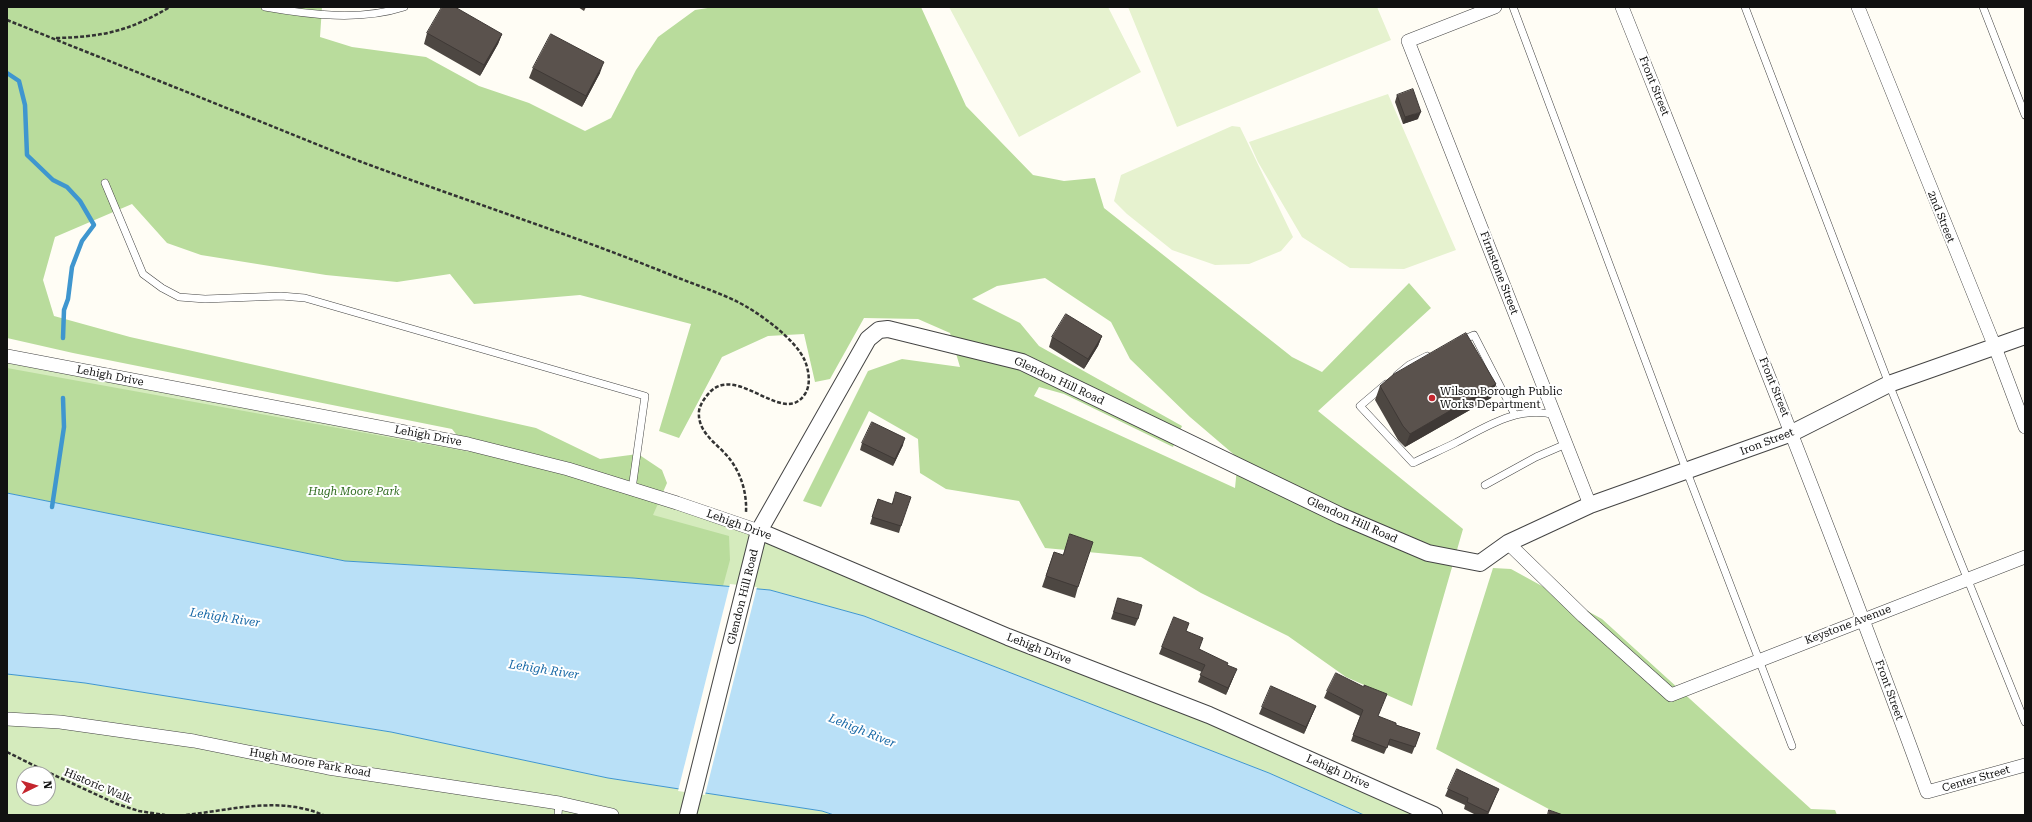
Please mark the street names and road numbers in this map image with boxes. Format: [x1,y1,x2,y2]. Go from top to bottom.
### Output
street label: Front Street [1636,54,1672,118]
street label: 2nd Street [1925,189,1957,245]
street label: Firmstone Street [1477,230,1521,316]
street label: Glendon Hill Road [1012,354,1106,408]
street label: Front Street [1756,355,1792,419]
street label: Lehigh Drive [75,363,145,389]
street label: Lehigh Drive [393,423,463,449]
street label: Iron Street [1738,426,1796,458]
street label: Glendon Hill Road [1305,494,1399,546]
street label: Lehigh Drive [705,507,773,543]
street label: Glendon Hill Road [725,548,761,646]
street label: Keystone Avenue [1803,602,1893,648]
street label: Lehigh Drive [1005,631,1073,667]
street label: Front Street [1872,658,1906,722]
street label: Hugh Moore Park Road [248,746,372,780]
street label: Lehigh Drive [1304,752,1372,792]
street label: Center Street [1941,763,2011,795]
street label: Historic Walk [62,766,134,806]

